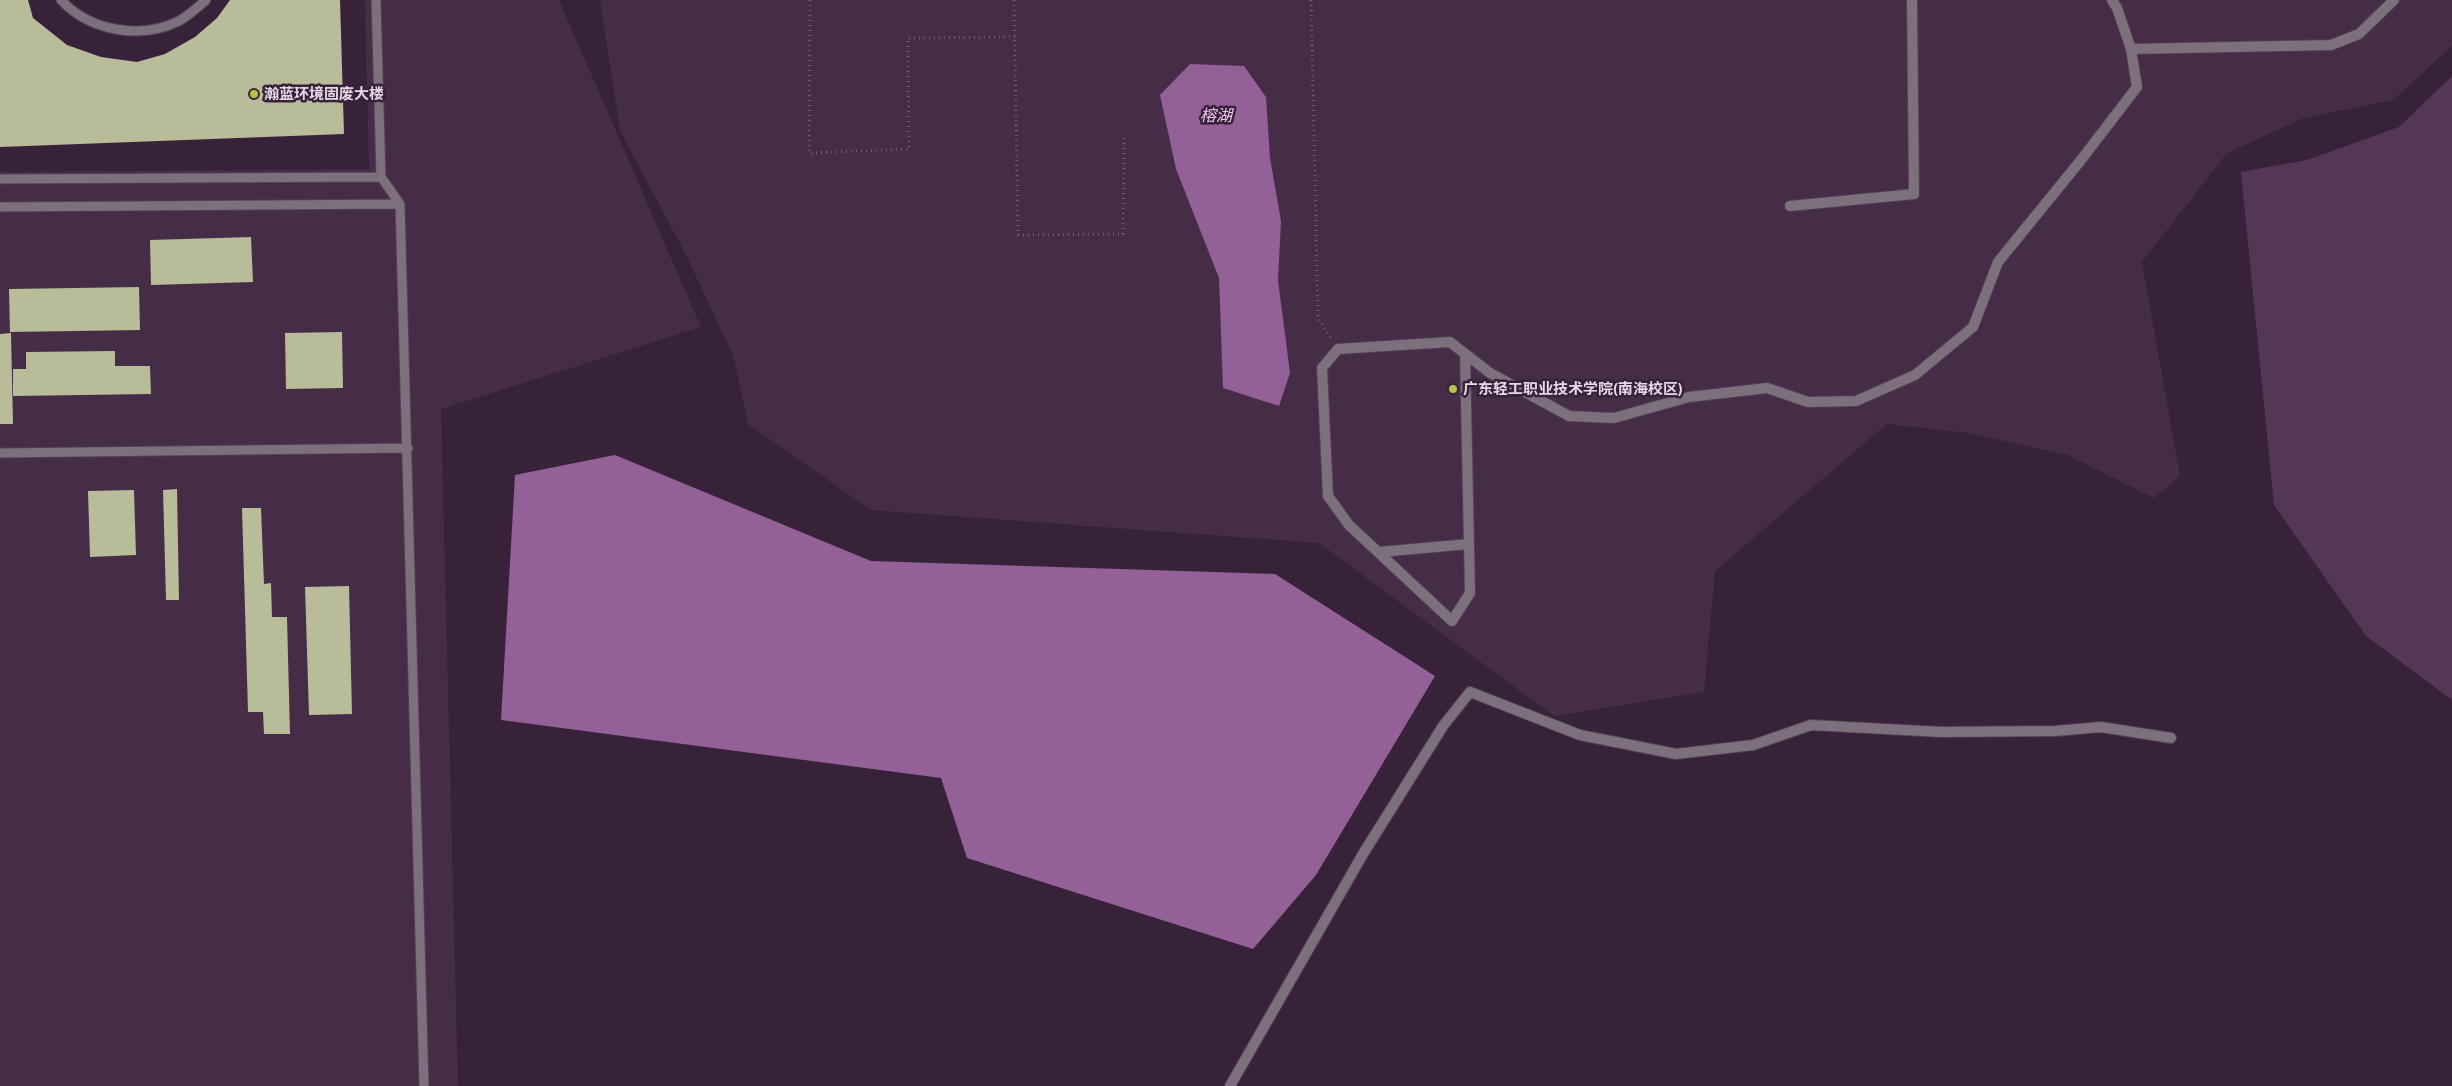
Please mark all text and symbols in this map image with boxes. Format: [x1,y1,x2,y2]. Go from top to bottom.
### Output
place label: 瀚蓝环境固废大楼 [264,85,384,103]
marker: 瀚蓝环境固废大楼 [248,88,260,100]
water label: 榕湖 [1200,106,1232,126]
place label: 广东轻工职业技术学院(南海校区) [1463,380,1683,398]
marker: 广东轻工职业技术学院(南海校区) [1447,383,1459,395]

